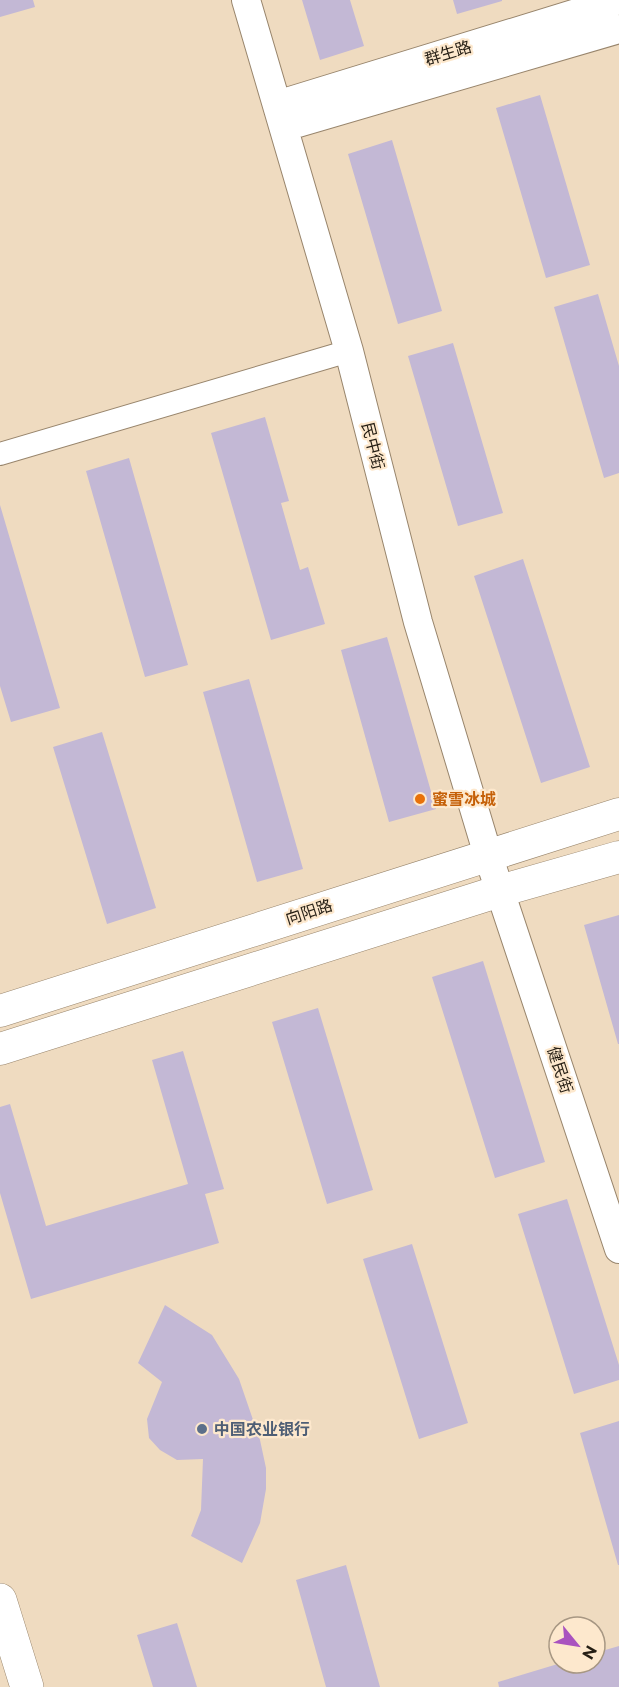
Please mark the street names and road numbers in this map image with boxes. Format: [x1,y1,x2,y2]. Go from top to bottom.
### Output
street label: 群生路 [422,37,474,69]
street label: 民中街 [358,420,388,472]
street label: 向阳路 [283,896,335,928]
street label: 健民街 [544,1044,576,1096]

